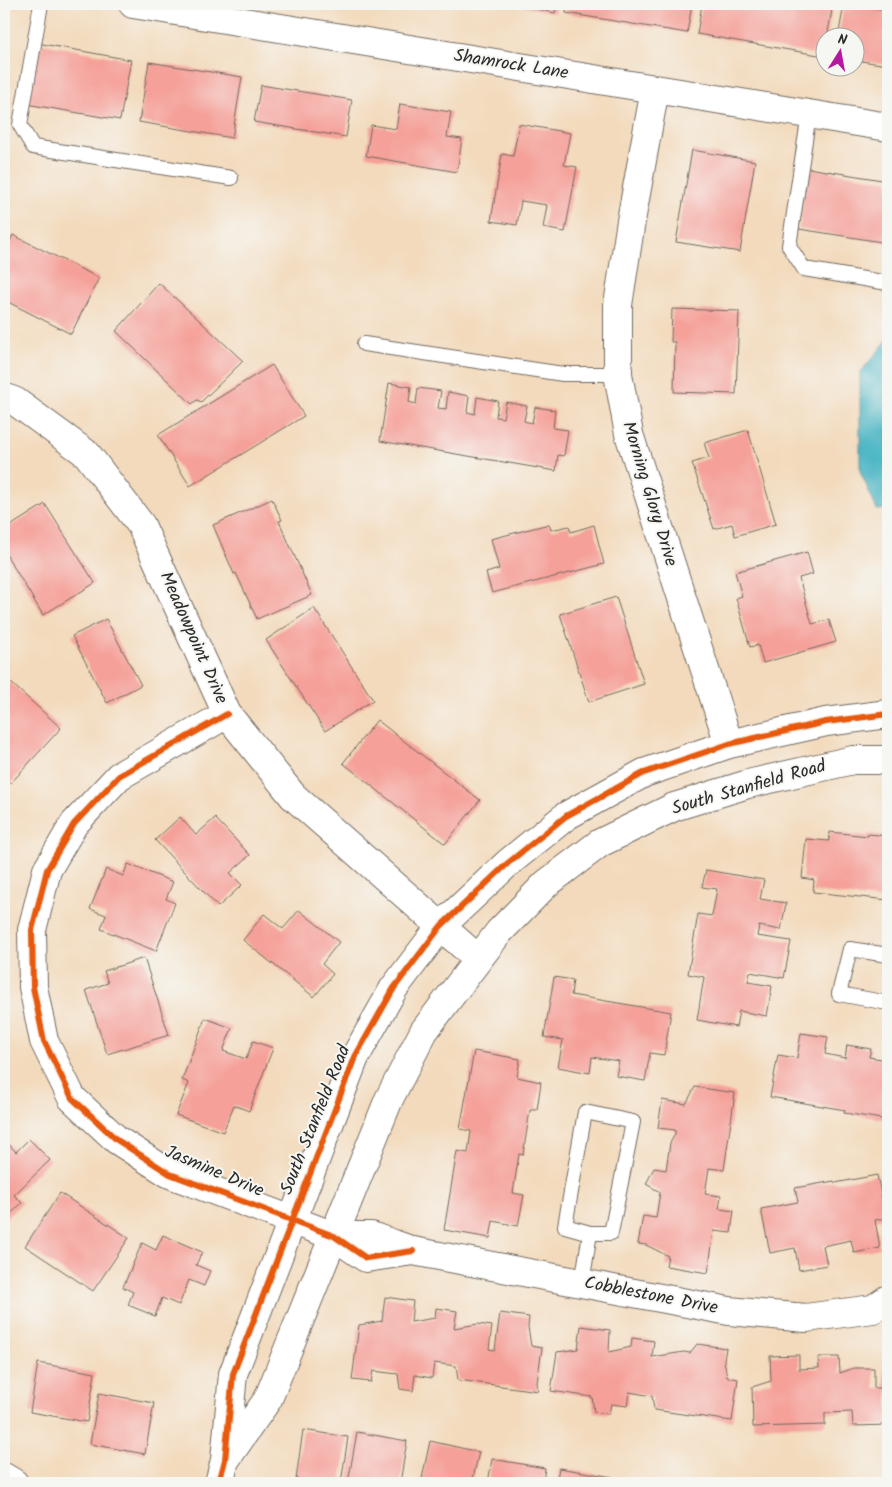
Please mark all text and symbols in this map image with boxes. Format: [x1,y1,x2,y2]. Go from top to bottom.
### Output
north arrow [814,28,864,78]
text: N [836,29,849,52]
street label: Shamrock Lane [452,42,570,88]
street label: Morning Glory Drive [613,418,685,570]
street label: Meadowpoint Drive [151,567,235,709]
street label: South Stanfield Road [669,752,830,824]
street label: South Stanfield Road [273,1040,360,1199]
street label: Jasmine Drive [160,1138,268,1206]
street label: Cobblestone Drive [582,1269,720,1323]

